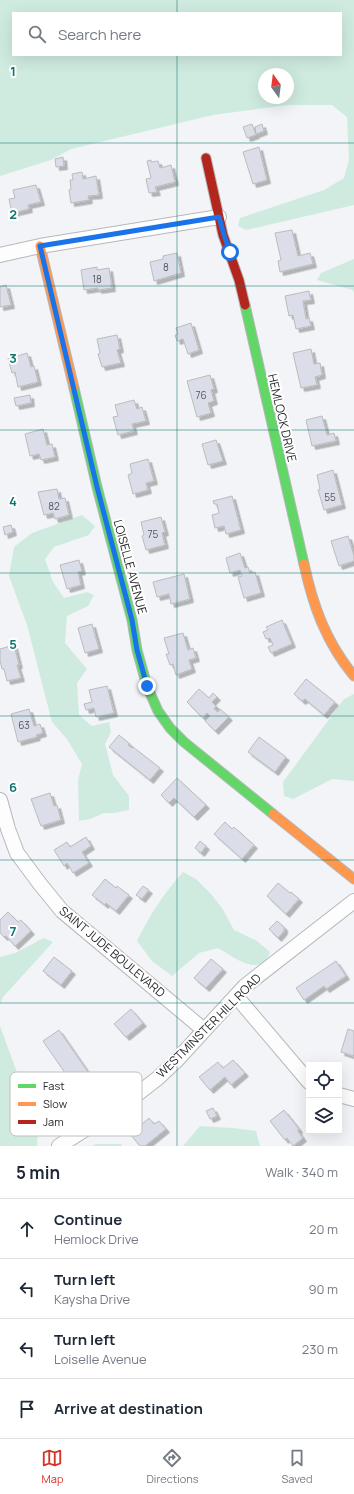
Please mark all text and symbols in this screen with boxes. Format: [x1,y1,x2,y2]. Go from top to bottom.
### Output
search box [12,12,342,56]
icon: search [26,23,48,45]
text: Search here [58,24,141,45]
text: 1 [10,62,16,80]
north arrow [258,68,294,104]
text: 2 [9,205,17,223]
route start [221,243,239,261]
house number: 8 [163,260,169,274]
house number: 18 [92,272,102,286]
text: 3 [9,349,17,367]
street label: HEMLOCK DRIVE [264,372,301,464]
house number: 76 [195,388,207,402]
house number: 55 [324,490,336,504]
text: 4 [9,492,17,510]
house number: 82 [48,499,60,513]
street label: LOISELLE AVENUE [110,518,151,616]
house number: 75 [148,527,159,541]
text: 5 [9,635,17,653]
route end [138,677,156,695]
house number: 63 [18,718,30,732]
text: 6 [9,778,17,796]
street label: SAINT JUDE BOULEVARD [56,902,169,1001]
text: 7 [10,922,17,940]
street label: WESTMINSTER HILL ROAD [153,970,265,1082]
map controls [306,1062,342,1134]
button: locate [306,1062,342,1098]
legend [10,1072,142,1136]
text: Fast [43,1078,65,1093]
text: Slow [43,1096,68,1111]
button: layers [306,1098,342,1134]
text: Jam [43,1114,64,1129]
text: 5 min [16,1161,60,1184]
text: Walk · 340 m [265,1163,338,1181]
text: Continue [54,1209,122,1230]
icon: ahead [16,1218,38,1240]
text: 20 m [309,1220,338,1238]
text: Hemlock Drive [54,1230,139,1248]
text: Turn left [54,1269,116,1290]
icon: left [16,1278,38,1300]
text: 90 m [308,1280,338,1298]
text: Kaysha Drive [54,1290,130,1308]
text: Turn left [54,1329,116,1350]
icon: left [16,1338,38,1360]
text: 230 m [302,1340,338,1358]
text: Loiselle Avenue [54,1350,147,1368]
icon: arrive [16,1398,38,1420]
text: Arrive at destination [54,1398,203,1419]
tab: Map [41,1447,63,1486]
tab: Directions [146,1447,199,1486]
tab: Saved [282,1447,313,1486]

